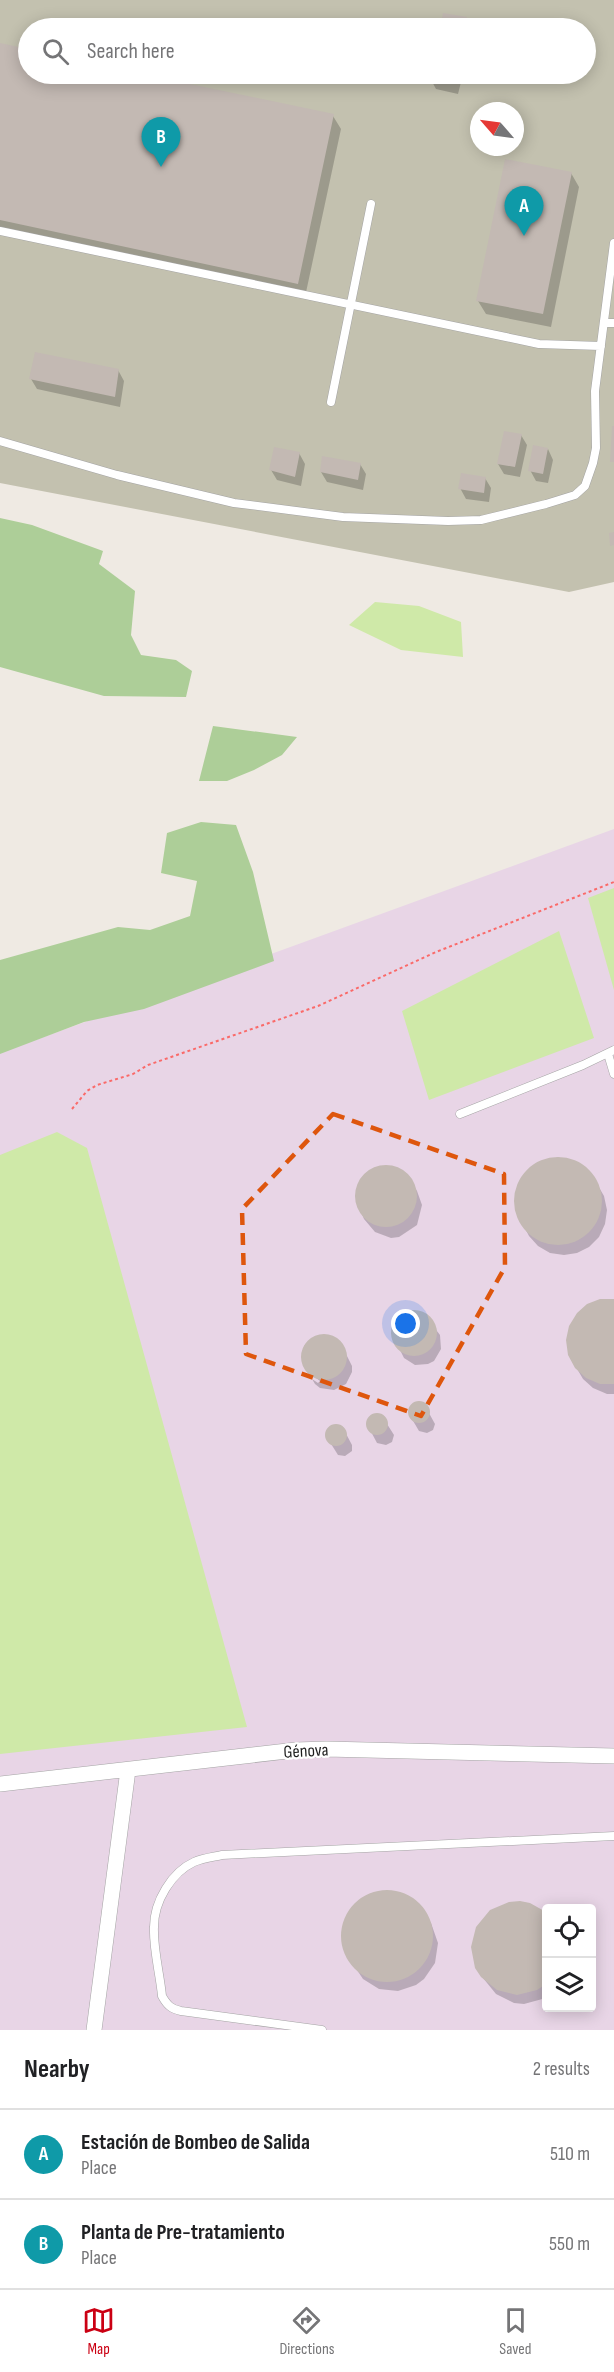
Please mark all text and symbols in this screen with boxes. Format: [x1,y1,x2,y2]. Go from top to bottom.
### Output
search box [18,18,596,84]
icon: search [39,35,72,68]
text: Search here [87,38,174,65]
north arrow [470,102,524,156]
pin: B [142,118,180,167]
pin: A [504,186,544,236]
your location [391,1309,420,1338]
street label: Génova [283,1739,329,1763]
map controls [542,1904,596,2012]
button: locate [542,1904,596,1958]
button: layers [542,1958,596,2012]
text: Nearby [24,2054,90,2085]
text: 2 results [533,2057,590,2081]
text: Estación de Bombeo de Salida [81,2129,310,2156]
text: A [39,2142,48,2166]
text: 510 m [550,2142,590,2166]
text: Place [81,2156,117,2180]
text: Planta de Pre-tratamiento [81,2219,285,2246]
text: B [39,2232,48,2256]
text: 550 m [549,2232,590,2256]
text: Place [81,2246,117,2270]
tab: Map [82,2304,115,2359]
tab: Directions [279,2304,335,2359]
tab: Saved [499,2304,532,2359]

